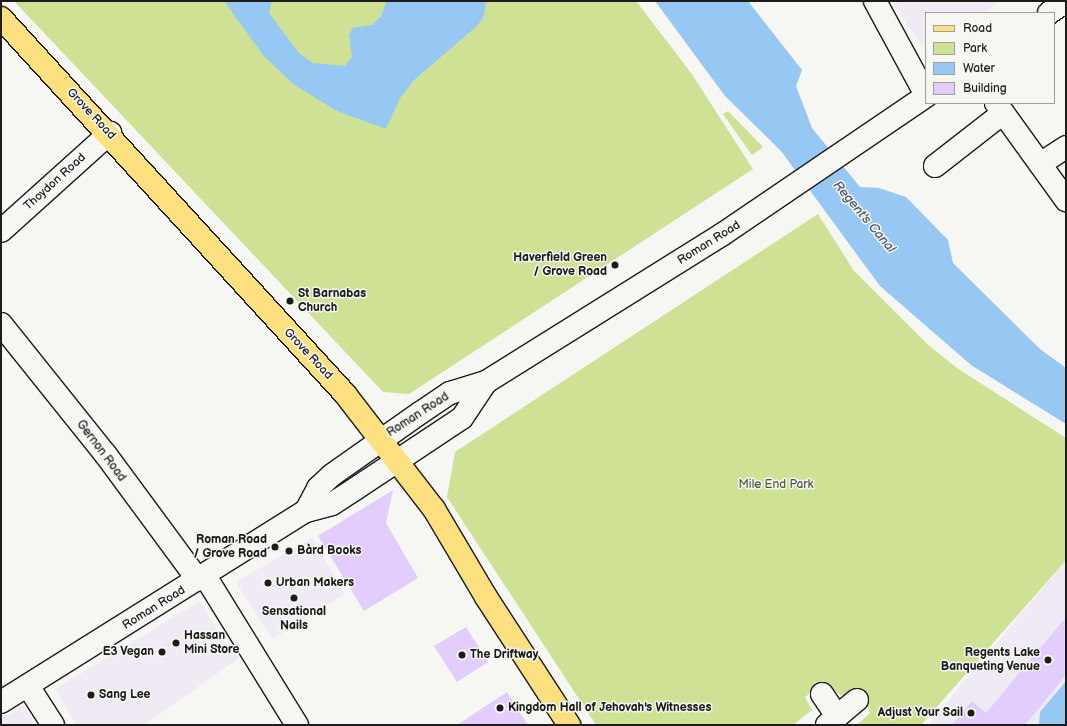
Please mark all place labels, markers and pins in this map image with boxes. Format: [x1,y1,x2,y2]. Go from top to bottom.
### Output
place label: Haverfield Green / Grove Road [513,251,607,279]
marker: Haverfield Green / Grove Road [610,260,620,270]
place label: St Barnabas Church [298,287,366,315]
marker: St Barnabas Church [285,296,295,306]
place label: Roman Road / Grove Road [193,533,267,561]
marker: Roman Road / Grove Road [270,542,280,552]
place label: Bàrd Books [297,544,361,558]
marker: Bàrd Books [284,546,294,556]
place label: Urban Makers [276,576,354,590]
marker: Urban Makers [263,578,273,588]
marker: Sensational Nails [289,593,299,603]
place label: Sensational Nails [262,605,326,633]
place label: Hassan Mini Store [184,629,240,657]
marker: Hassan Mini Store [171,638,181,648]
place label: E3 Vegan [102,645,154,659]
place label: Regents Lake Banqueting Venue [940,646,1040,674]
marker: E3 Vegan [157,647,167,657]
place label: The Driftway [470,648,538,662]
marker: The Driftway [457,650,467,660]
marker: Regents Lake Banqueting Venue [1043,655,1053,665]
place label: Sang Lee [99,688,150,702]
marker: Sang Lee [86,690,96,700]
place label: Kingdom Hall of Jehovah's Witnesses [508,701,711,715]
marker: Kingdom Hall of Jehovah's Witnesses [495,703,505,713]
place label: Adjust Your Sail [878,706,963,720]
marker: Adjust Your Sail [966,708,976,718]

